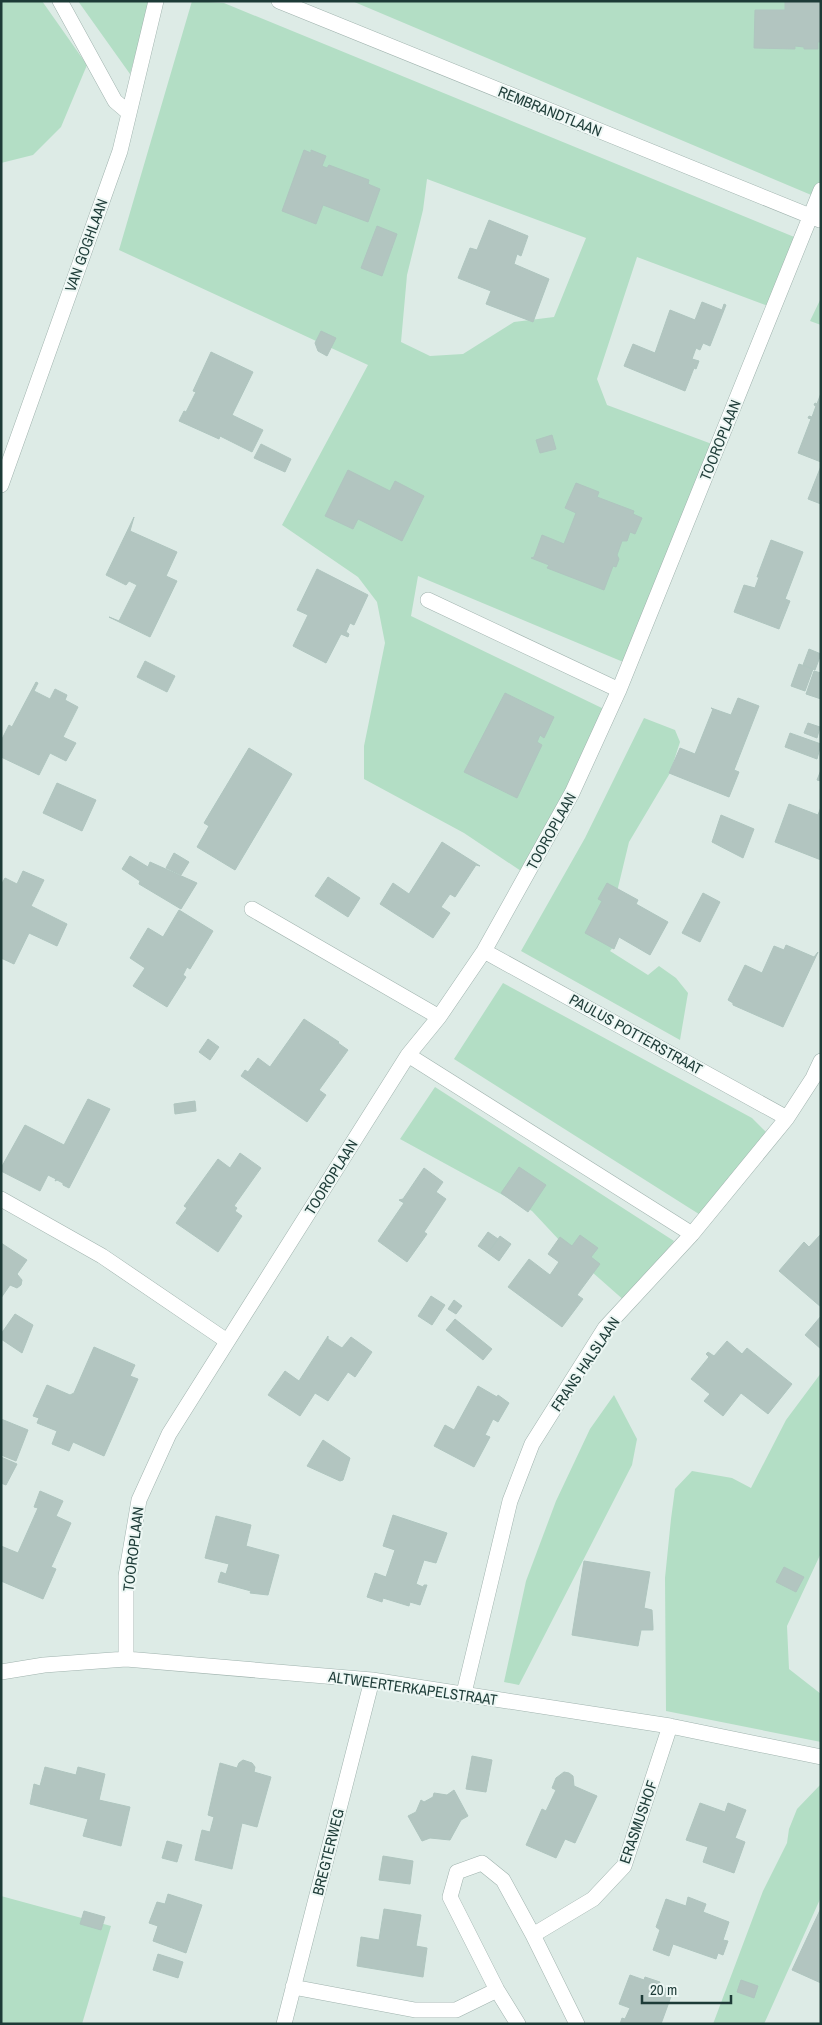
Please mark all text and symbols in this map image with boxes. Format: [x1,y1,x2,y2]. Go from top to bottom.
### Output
street label: REMBRANDTLAAN [495,81,605,141]
street label: VAN GOGHLAAN [59,196,113,294]
street label: TOOROPLAAN [694,397,746,483]
street label: TOOROPLAAN [521,789,581,873]
street label: PAULUS POTTERSTRAAT [566,989,707,1080]
street label: TOOROPLAAN [300,1135,362,1219]
street label: FRANS HALSLAAN [546,1313,624,1415]
street label: TOOROPLAAN [117,1505,149,1593]
street label: ALTWEERTERKAPELSTRAAT [326,1666,499,1710]
street label: ERASMUSHOF [614,1778,662,1866]
street label: BREGTERWEG [307,1806,349,1898]
scale bar [642,1972,731,2004]
text: 20 m [650,1979,677,2000]

